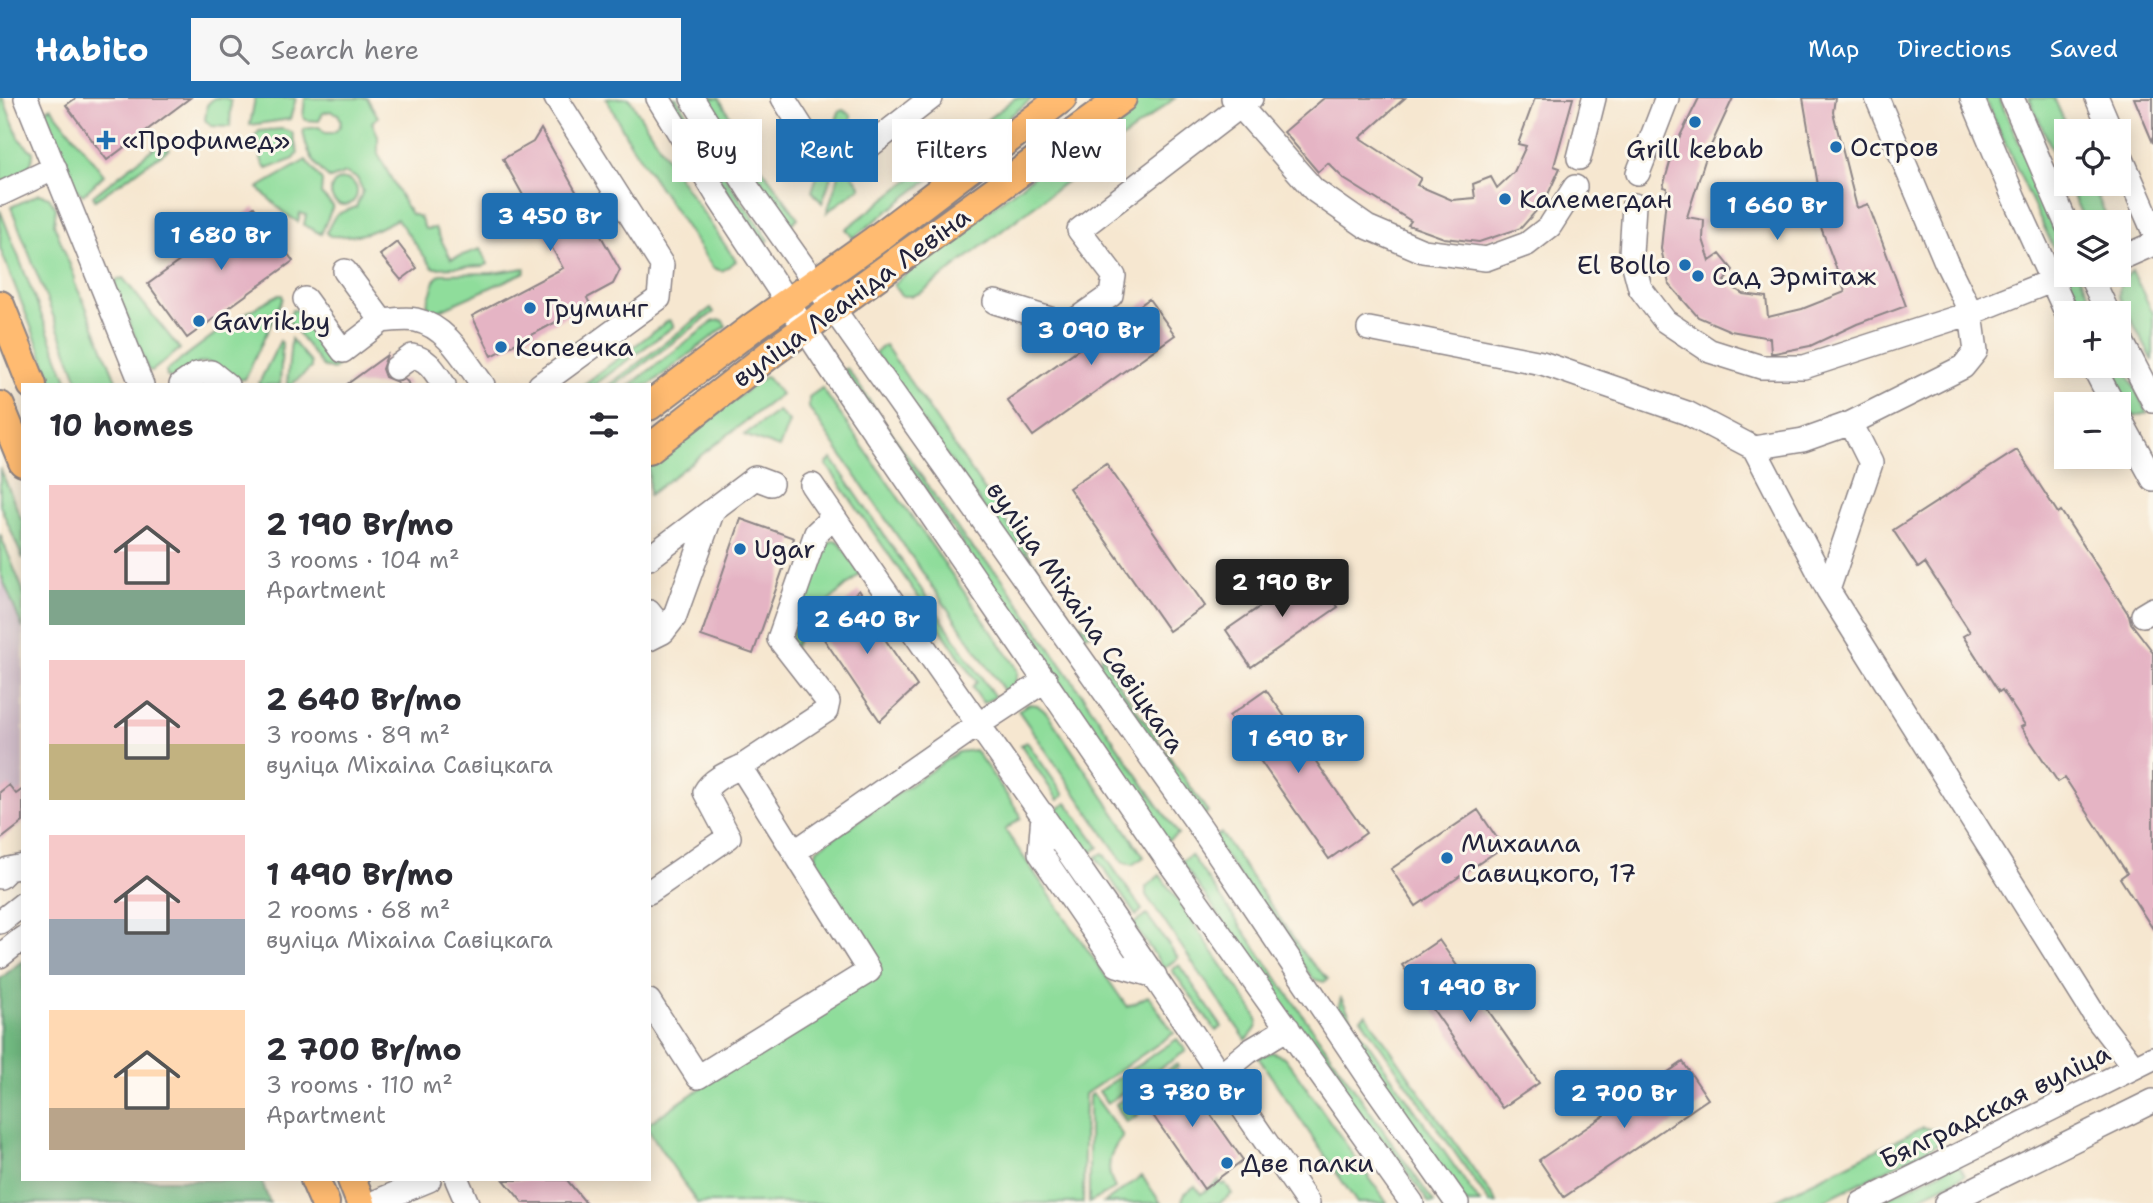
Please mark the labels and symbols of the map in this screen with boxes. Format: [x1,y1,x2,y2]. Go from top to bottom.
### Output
marker: Grill kebab [1687,114,1703,130]
place label: «Профимед» [122,122,290,157]
place label: Остров [1850,129,1939,164]
marker: «Профимед» [96,130,116,150]
place label: Grill kebab [1626,131,1764,166]
marker: Остров [1828,139,1844,155]
place label: Калемегдан [1519,181,1672,216]
pin: 1 660 Br [1705,183,1849,242]
marker: Калемегдан [1497,191,1513,207]
pin: 3 450 Br [478,194,622,253]
street label: вуліца Леаніда Левіна [725,198,977,395]
pin: 1 680 Br [149,212,293,272]
place label: El Bollo [1577,247,1671,282]
marker: El Bollo [1677,257,1693,273]
place label: Сад Эрмітаж [1712,258,1877,293]
marker: Сад Эрмітаж [1690,268,1706,284]
place label: Груминг [544,290,649,325]
marker: Груминг [522,300,538,316]
place label: Gavrik.by [213,303,330,338]
pin: 3 090 Br [1019,308,1163,367]
marker: Gavrik.by [191,313,207,329]
place label: Копеечка [515,329,633,364]
marker: Копеечка [493,339,509,355]
street label: вуліца Міхаіла Савіцкага [979,474,1194,760]
place label: Ugar [754,531,815,566]
marker: Ugar [732,541,748,557]
pin: 2 190 Br [1210,560,1354,619]
pin: 2 640 Br [795,596,939,656]
pin: 1 690 Br [1226,716,1370,775]
place label: Михаила Савицкого, 17 [1461,825,1636,890]
marker: Михаила Савицкого, 17 [1439,850,1455,866]
pin: 1 490 Br [1398,964,1542,1024]
street label: Бялградская вуліца [1874,1035,2116,1177]
pin: 3 780 Br [1120,1070,1264,1129]
pin: 2 700 Br [1552,1070,1696,1130]
place label: Две палки [1241,1145,1374,1180]
marker: Две палки [1219,1155,1235,1171]

